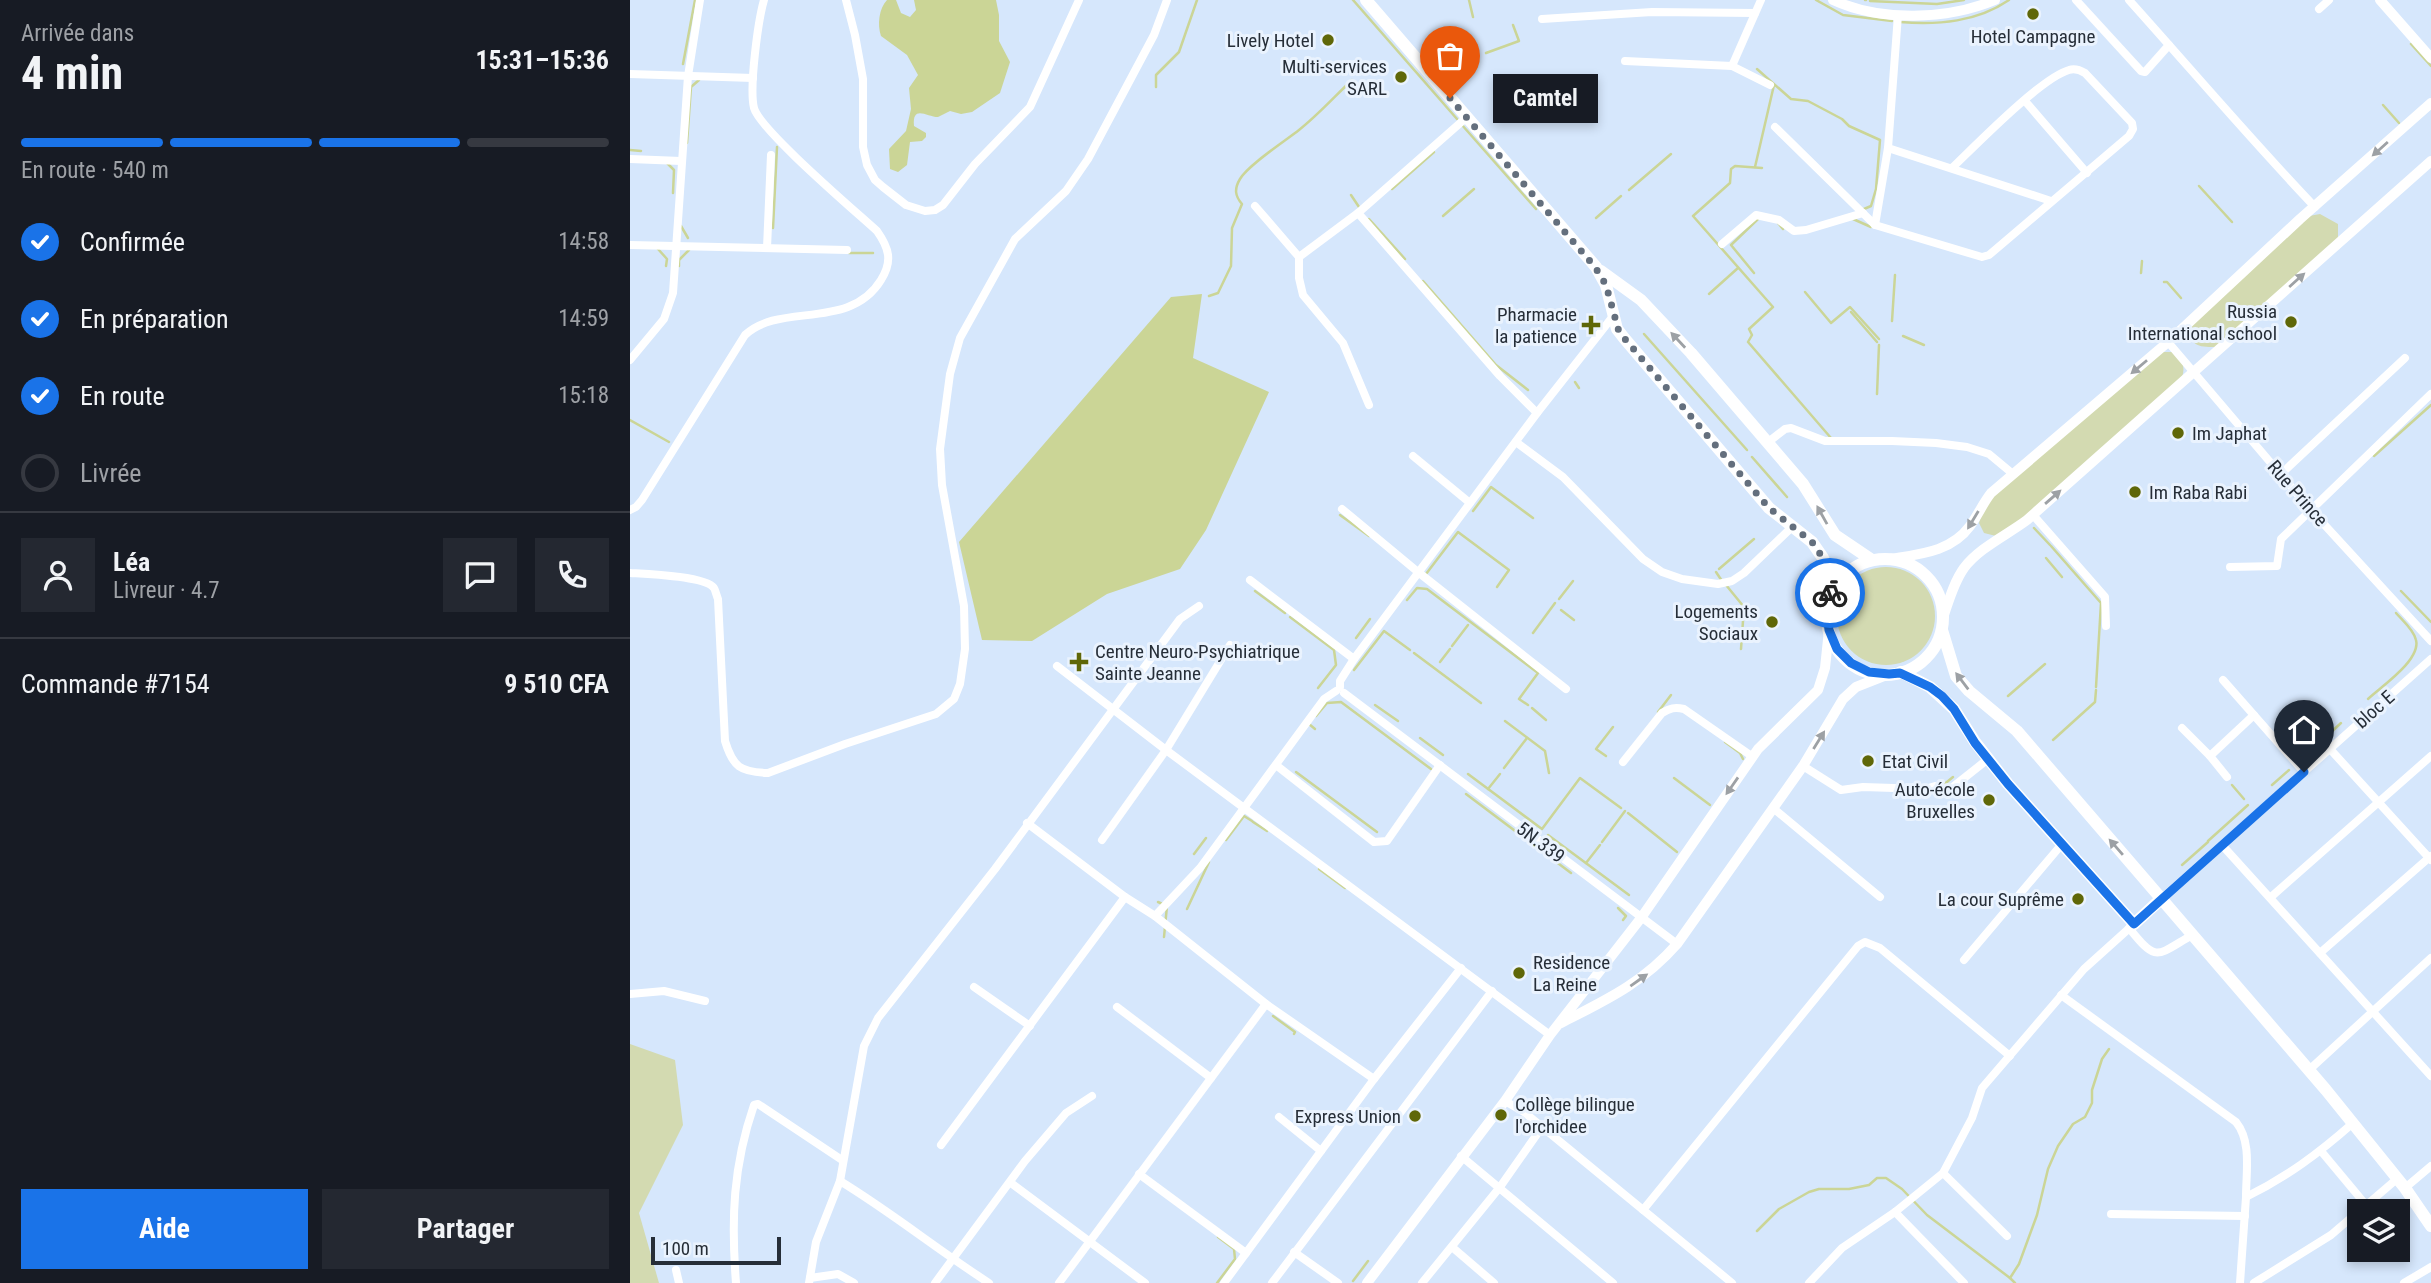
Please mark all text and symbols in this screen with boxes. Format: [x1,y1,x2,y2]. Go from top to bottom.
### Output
marker: Hotel Campagne [2025,6,2041,22]
text: Arrivée dans [21,20,134,47]
place label: Hotel Campagne [1971,25,2095,48]
pin [1420,26,1480,98]
place label: Lively Hotel [1227,29,1314,52]
marker: Lively Hotel [1320,32,1336,48]
icon: bag [1431,37,1469,75]
text: 15:31–15:36 [475,45,609,75]
text: 4 min [21,46,123,100]
place label: Multi-services SARL [1282,55,1387,100]
marker: Multi-services SARL [1393,69,1409,85]
callout: Camtel [1492,74,1597,122]
text: Camtel [1513,85,1578,112]
one-way arrow [2372,140,2389,156]
text: En route · 540 m [21,157,169,184]
icon: check [21,223,59,261]
text: Confirmée [80,227,185,257]
text: 14:58 [558,228,609,255]
one-way arrow [2288,273,2305,289]
icon: check [21,300,59,338]
place label: Russia International school [2128,300,2277,345]
place label: Pharmacie la patience [1495,303,1577,348]
text: En préparation [80,304,229,334]
text: 14:59 [558,305,609,332]
marker: Russia International school [2283,314,2299,330]
marker: Pharmacie la patience [1583,317,1599,333]
one-way arrow [1671,332,1687,349]
one-way arrow [2131,359,2148,374]
icon: check [21,377,59,415]
text: En route [80,381,165,411]
text: 15:18 [558,382,609,409]
place label: Im Japhat [2192,422,2267,445]
marker: Im Japhat [2170,425,2186,441]
street label: Rue Prince [2263,456,2333,531]
text: Livrée [80,458,142,488]
place label: Im Raba Rabi [2149,481,2247,504]
marker: Im Raba Rabi [2127,484,2143,500]
one-way arrow [2045,490,2062,505]
one-way arrow [1816,506,1828,525]
one-way arrow [1966,511,1979,530]
button: person [21,538,95,612]
button: chat [443,538,517,612]
button: phone [535,538,609,612]
text: Léa [113,547,150,577]
courier [1795,558,1865,628]
icon: bike [1811,574,1849,612]
text: Livreur · 4.7 [113,577,220,604]
place label: Logements Sociaux [1674,600,1758,645]
marker: Logements Sociaux [1764,614,1780,630]
place label: Centre Neuro-Psychiatrique Sainte Jeanne [1095,640,1300,685]
marker: Centre Neuro-Psychiatrique Sainte Jeanne [1069,652,1089,672]
text: Commande #7154 [21,669,210,699]
text: 9 510 CFA [504,669,609,699]
one-way arrow [1955,672,1969,690]
street label: bloc E [2350,685,2399,733]
pin [2274,700,2334,772]
icon: home [2285,711,2323,749]
one-way arrow [1813,730,1826,749]
place label: Etat Civil [1882,750,1948,773]
marker: Etat Civil [1860,753,1876,769]
one-way arrow [1725,777,1739,795]
place label: Auto-école Bruxelles [1895,778,1975,823]
marker: Auto-école Bruxelles [1981,792,1997,808]
street label: 5N.339 [1512,817,1569,868]
one-way arrow [2108,838,2124,856]
place label: La cour Suprême [1938,888,2064,911]
marker: La cour Suprême [2070,891,2086,907]
place label: Residence La Reine [1533,951,1610,996]
marker: Residence La Reine [1511,965,1527,981]
one-way arrow [1630,973,1648,987]
place label: Collège bilingue l'orchidee [1515,1093,1635,1138]
place label: Express Union [1295,1105,1401,1128]
marker: Collège bilingue l'orchidee [1493,1107,1509,1123]
marker: Express Union [1407,1108,1423,1124]
button: Aide [21,1189,308,1269]
button: Partager [322,1189,609,1269]
map controls [2347,1199,2410,1262]
button: layers [2347,1199,2410,1262]
scale bar [651,1234,780,1266]
text: 100 m [662,1237,709,1260]

